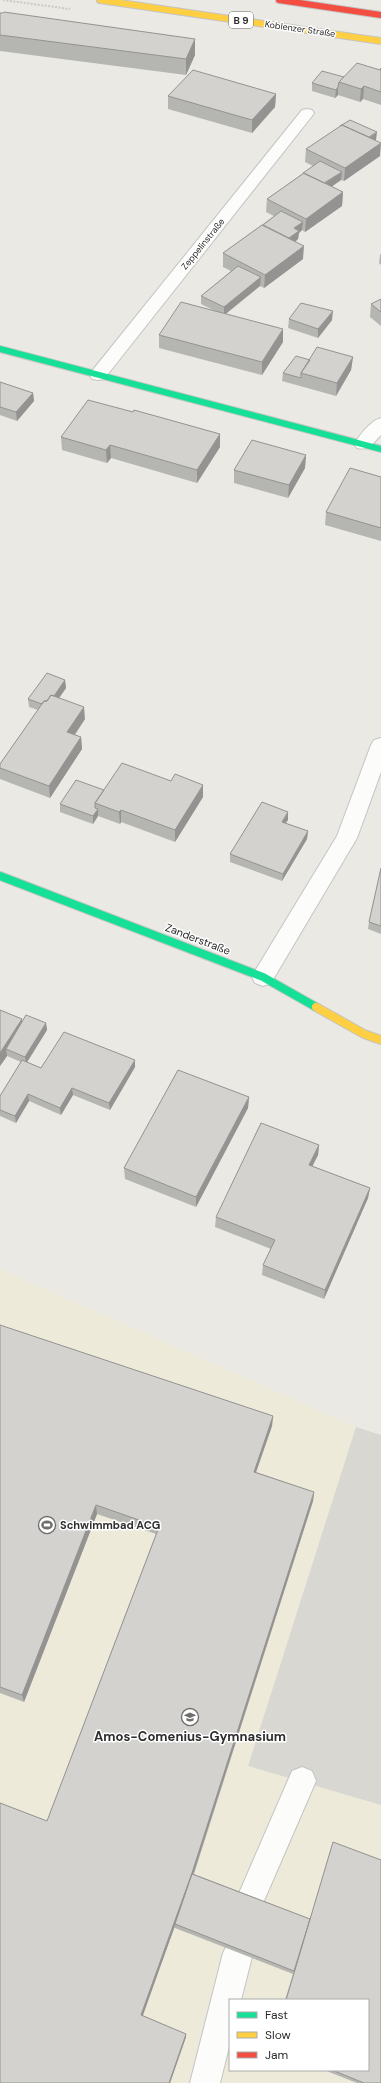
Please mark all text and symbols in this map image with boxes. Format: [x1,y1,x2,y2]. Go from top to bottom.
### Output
road number: B 9 [229,12,253,28]
street label: Koblenzer Straße [264,18,336,40]
street label: Zeppelinstraße [179,216,227,272]
street label: Zanderstraße [164,920,232,958]
sports icon: Schwimmbad ACG [37,1515,57,1535]
place label: Schwimmbad ACG [60,1518,160,1532]
school or university icon: Amos-Comenius-Gymnasium [180,1707,200,1727]
place label: Amos-Comenius-Gymnasium [94,1728,286,1745]
legend [229,1999,369,2071]
text: Fast [265,2007,288,2023]
text: Slow [265,2027,291,2043]
text: Jam [265,2047,288,2063]

